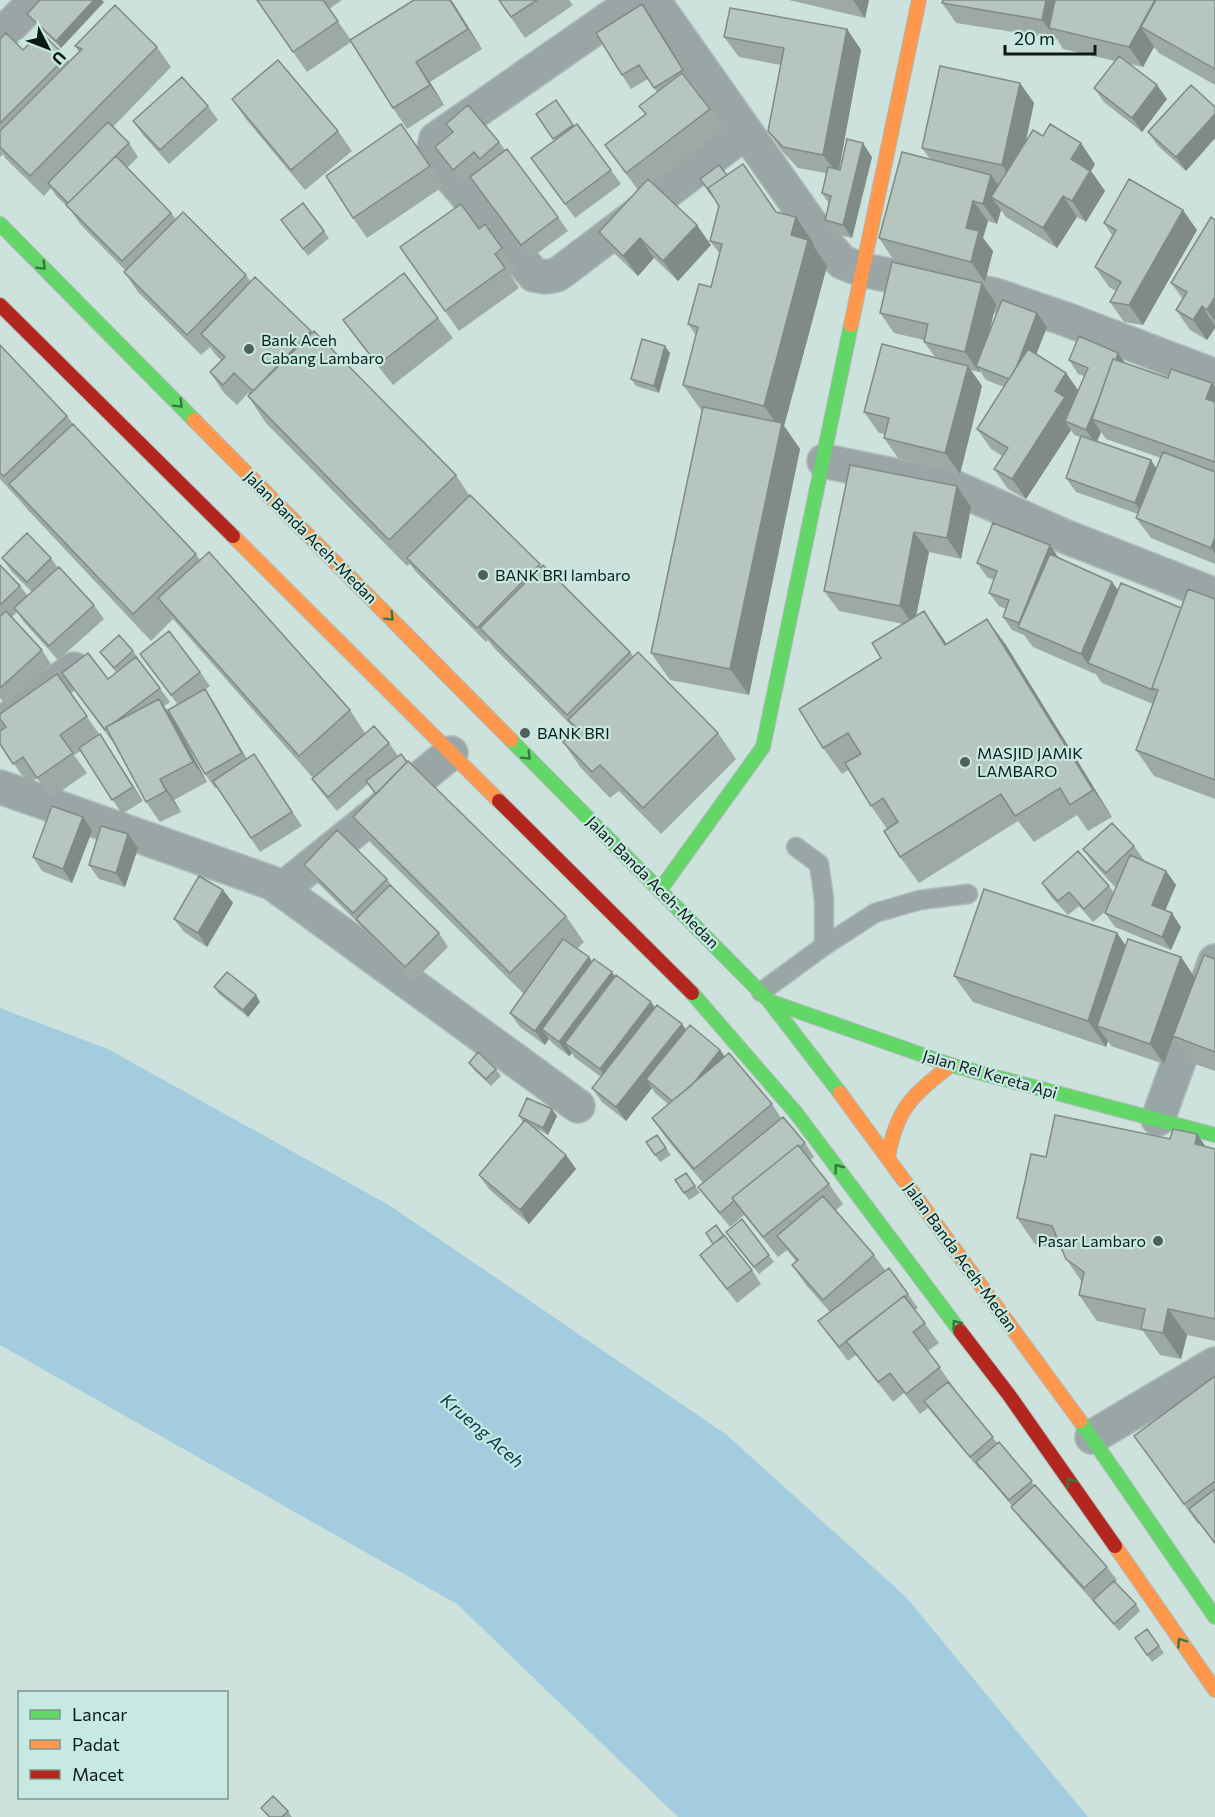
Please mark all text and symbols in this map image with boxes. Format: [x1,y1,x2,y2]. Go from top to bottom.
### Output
north arrow [18,18,78,78]
scale bar [1005,18,1095,56]
text: 20 m [1014,27,1055,49]
text: U [49,48,70,69]
one-way arrow [34,258,45,269]
place label: Bank Aceh Cabang Lambaro [261,330,384,367]
marker: Bank Aceh Cabang Lambaro [242,342,256,356]
one-way arrow [172,397,182,408]
street label: Jalan Banda Aceh-Medan [241,466,382,607]
place label: BANK BRI lambaro [495,565,631,584]
marker: BANK BRI lambaro [476,568,490,582]
one-way arrow [383,611,394,621]
place label: BANK BRI [537,723,610,742]
marker: BANK BRI [518,726,532,740]
place label: MASJID JAMIK LAMBARO [977,743,1083,780]
one-way arrow [520,748,531,759]
marker: MASJID JAMIK LAMBARO [958,755,972,769]
street label: Jalan Banda Aceh-Medan [583,811,724,952]
street label: Jalan Rel Kereta Api [921,1045,1060,1102]
one-way arrow [834,1164,845,1175]
street label: Jalan Banda Aceh-Medan [901,1178,1022,1335]
place label: Pasar Lambaro [1037,1231,1146,1250]
marker: Pasar Lambaro [1151,1234,1165,1248]
one-way arrow [952,1320,963,1331]
water label: Krueng Aceh [437,1388,529,1472]
one-way arrow [1066,1477,1077,1488]
one-way arrow [1177,1637,1188,1648]
legend [18,1691,228,1799]
text: Lancar [72,1703,128,1725]
text: Padat [72,1733,120,1755]
text: Macet [72,1763,124,1785]

